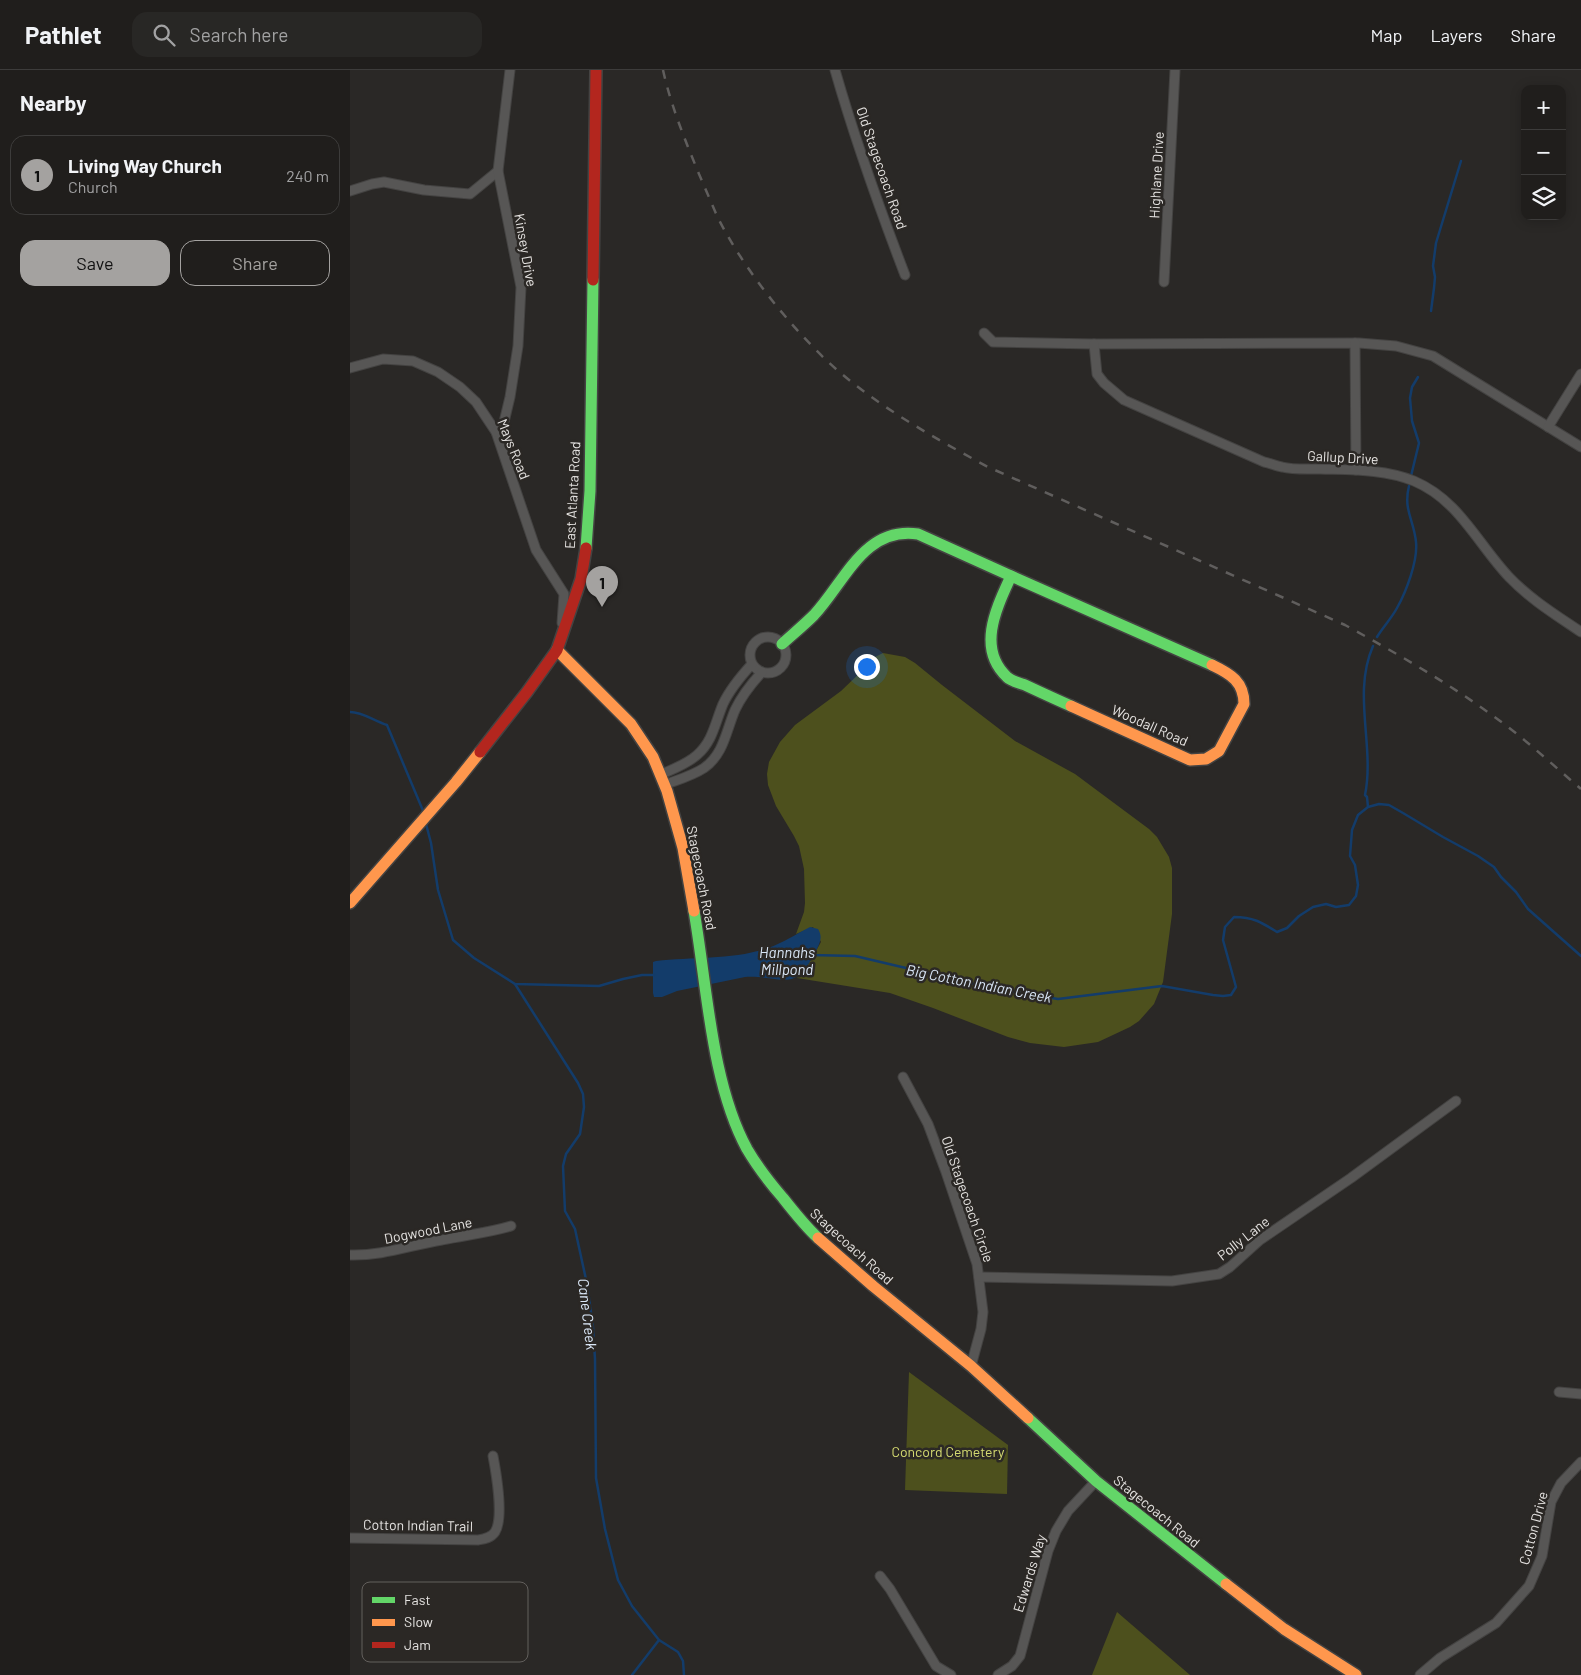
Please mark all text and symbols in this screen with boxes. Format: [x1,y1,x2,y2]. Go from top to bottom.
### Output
search box [132,12,482,57]
text: Pathlet [25,20,102,49]
icon: search [150,21,178,49]
text: Search here [190,23,288,46]
text: Map [1370,24,1402,46]
text: Layers [1430,24,1483,46]
text: Share [1511,24,1556,46]
map controls [1521,85,1566,220]
button: + [1521,85,1566,130]
text: Nearby [20,90,86,115]
street label: Old Stagecoach Road [853,105,911,231]
button: − [1521,130,1566,175]
street label: Highlane Drive [1145,131,1167,219]
text: Living Way Church [68,154,222,177]
text: 1 [34,166,40,185]
text: 240 m [286,166,329,185]
button: layers [1521,175,1566,220]
text: Church [68,177,118,196]
street label: Kinsey Drive [511,212,541,288]
button: Save [20,240,170,286]
button: Share [180,240,330,286]
street label: Mays Road [494,416,534,482]
street label: East Atlanta Road [561,441,583,549]
street label: Gallup Drive [1307,447,1379,467]
pin: 1 [586,566,618,607]
your location [854,654,880,680]
street label: Woodall Road [1109,701,1191,749]
street label: Stagecoach Road [684,824,720,932]
water label: Hannahs Millpond [759,943,815,978]
water label: Big Cotton Indian Creek [905,960,1054,1006]
street label: Old Stagecoach Circle [938,1134,998,1264]
street label: Stagecoach Road [807,1204,897,1288]
street label: Polly Lane [1214,1212,1272,1264]
street label: Dogwood Lane [383,1213,473,1247]
water label: Cane Creek [575,1277,601,1351]
park label: Concord Cemetery [892,1443,1005,1460]
street label: Stagecoach Road [1110,1471,1204,1551]
street label: Cotton Drive [1515,1489,1551,1567]
street label: Cotton Indian Trail [363,1516,473,1534]
street label: Edwards Way [1009,1531,1049,1614]
legend [362,1582,528,1662]
text: Fast [404,1591,430,1608]
text: Slow [404,1613,433,1630]
text: Jam [404,1636,431,1653]

